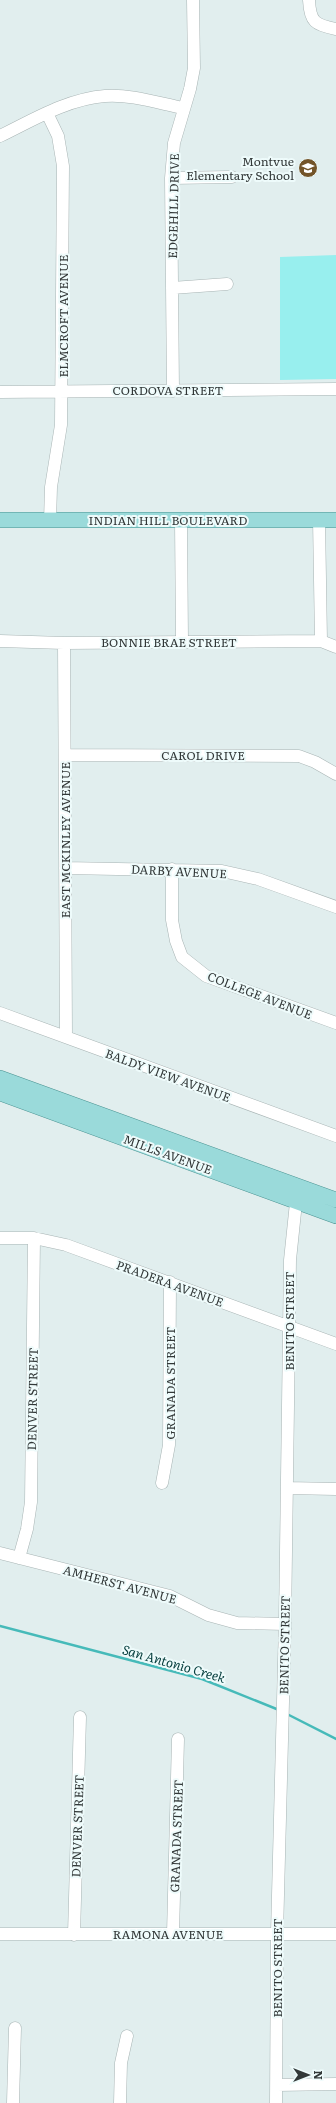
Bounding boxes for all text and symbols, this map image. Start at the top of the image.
place label: Montvue Elementary School [186,152,294,184]
street label: EDGEHILL DRIVE [163,153,183,259]
school or university icon: Montvue Elementary School [297,157,319,179]
street label: ELMCROFT AVENUE [54,254,72,377]
street label: CORDOVA STREET [113,381,224,399]
street label: INDIAN HILL BOULEVARD [89,511,247,529]
street label: BONNIE BRAE STREET [101,633,237,651]
street label: CAROL DRIVE [161,746,245,764]
street label: EAST MCKINLEY AVENUE [56,761,74,918]
street label: DARBY AVENUE [131,860,228,883]
street label: COLLEGE AVENUE [205,967,315,1023]
street label: BALDY VIEW AVENUE [103,1044,233,1106]
street label: MILLS AVENUE [121,1130,215,1178]
street label: PRADERA AVENUE [114,1255,226,1311]
street label: BENITO STREET [280,1271,298,1371]
street label: GRANADA STREET [161,1326,179,1439]
street label: DENVER STREET [22,1347,42,1451]
street label: AMHERST AVENUE [61,1560,179,1608]
street label: BENITO STREET [274,1595,294,1695]
water label: San Antonio Creek [120,1639,229,1687]
street label: DENVER STREET [66,1774,88,1878]
street label: GRANADA STREET [165,1779,187,1893]
street label: BENITO STREET [268,1918,286,2018]
street label: RAMONA AVENUE [113,1925,224,1943]
north arrow [288,2055,328,2095]
text: N [311,2070,327,2080]

